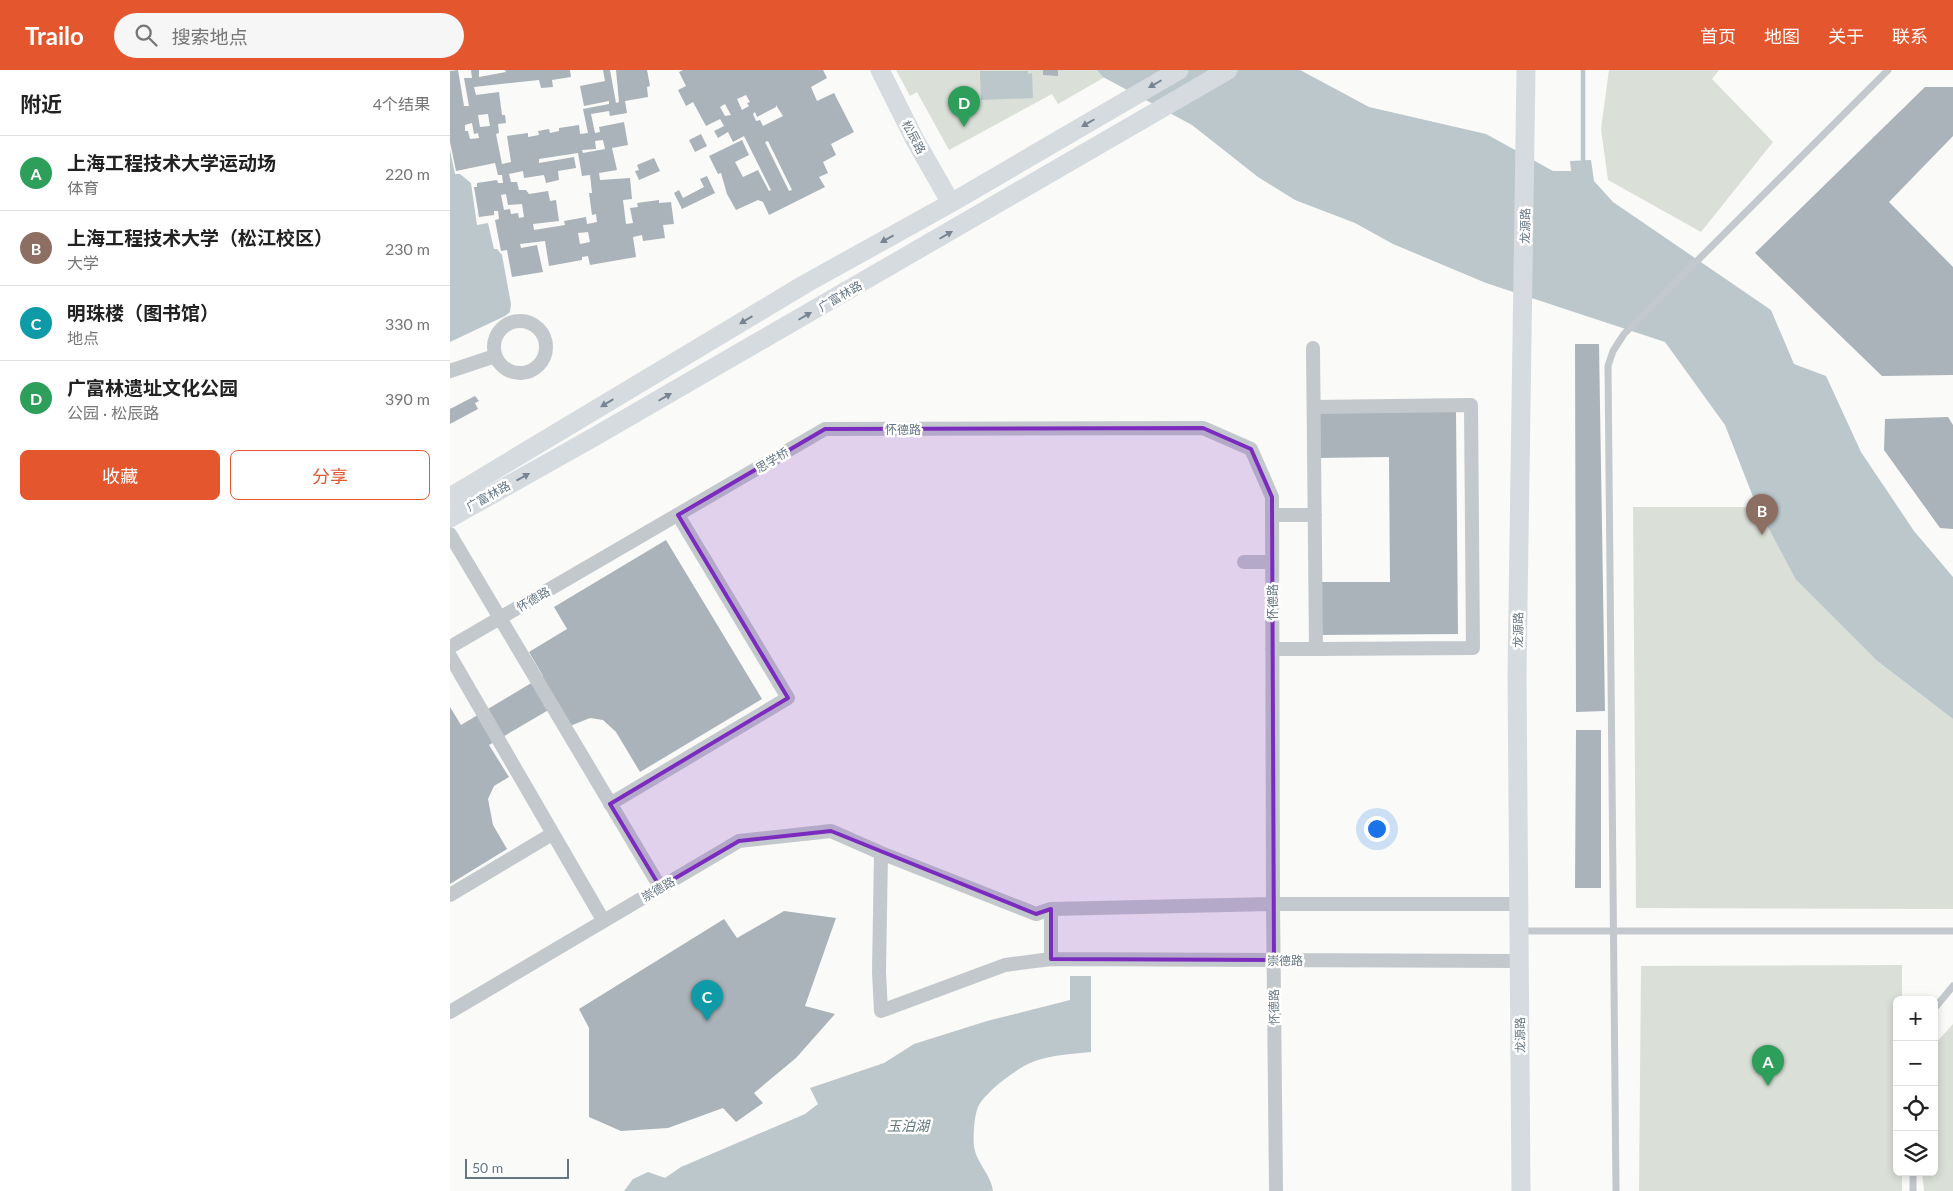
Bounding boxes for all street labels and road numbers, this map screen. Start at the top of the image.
street label: 松辰路 [899,118,929,156]
street label: 龙源路 [1517,208,1533,244]
street label: 广富林路 [815,278,865,314]
street label: 怀德路 [885,422,921,437]
street label: 思学桥 [753,444,791,476]
street label: 广富林路 [463,478,513,514]
street label: 怀德路 [514,584,552,614]
street label: 怀德路 [1265,584,1280,620]
street label: 龙源路 [1510,612,1526,648]
street label: 崇德路 [639,874,677,904]
street label: 崇德路 [1267,953,1303,968]
street label: 怀德路 [1266,989,1282,1025]
street label: 龙源路 [1512,1017,1528,1053]

